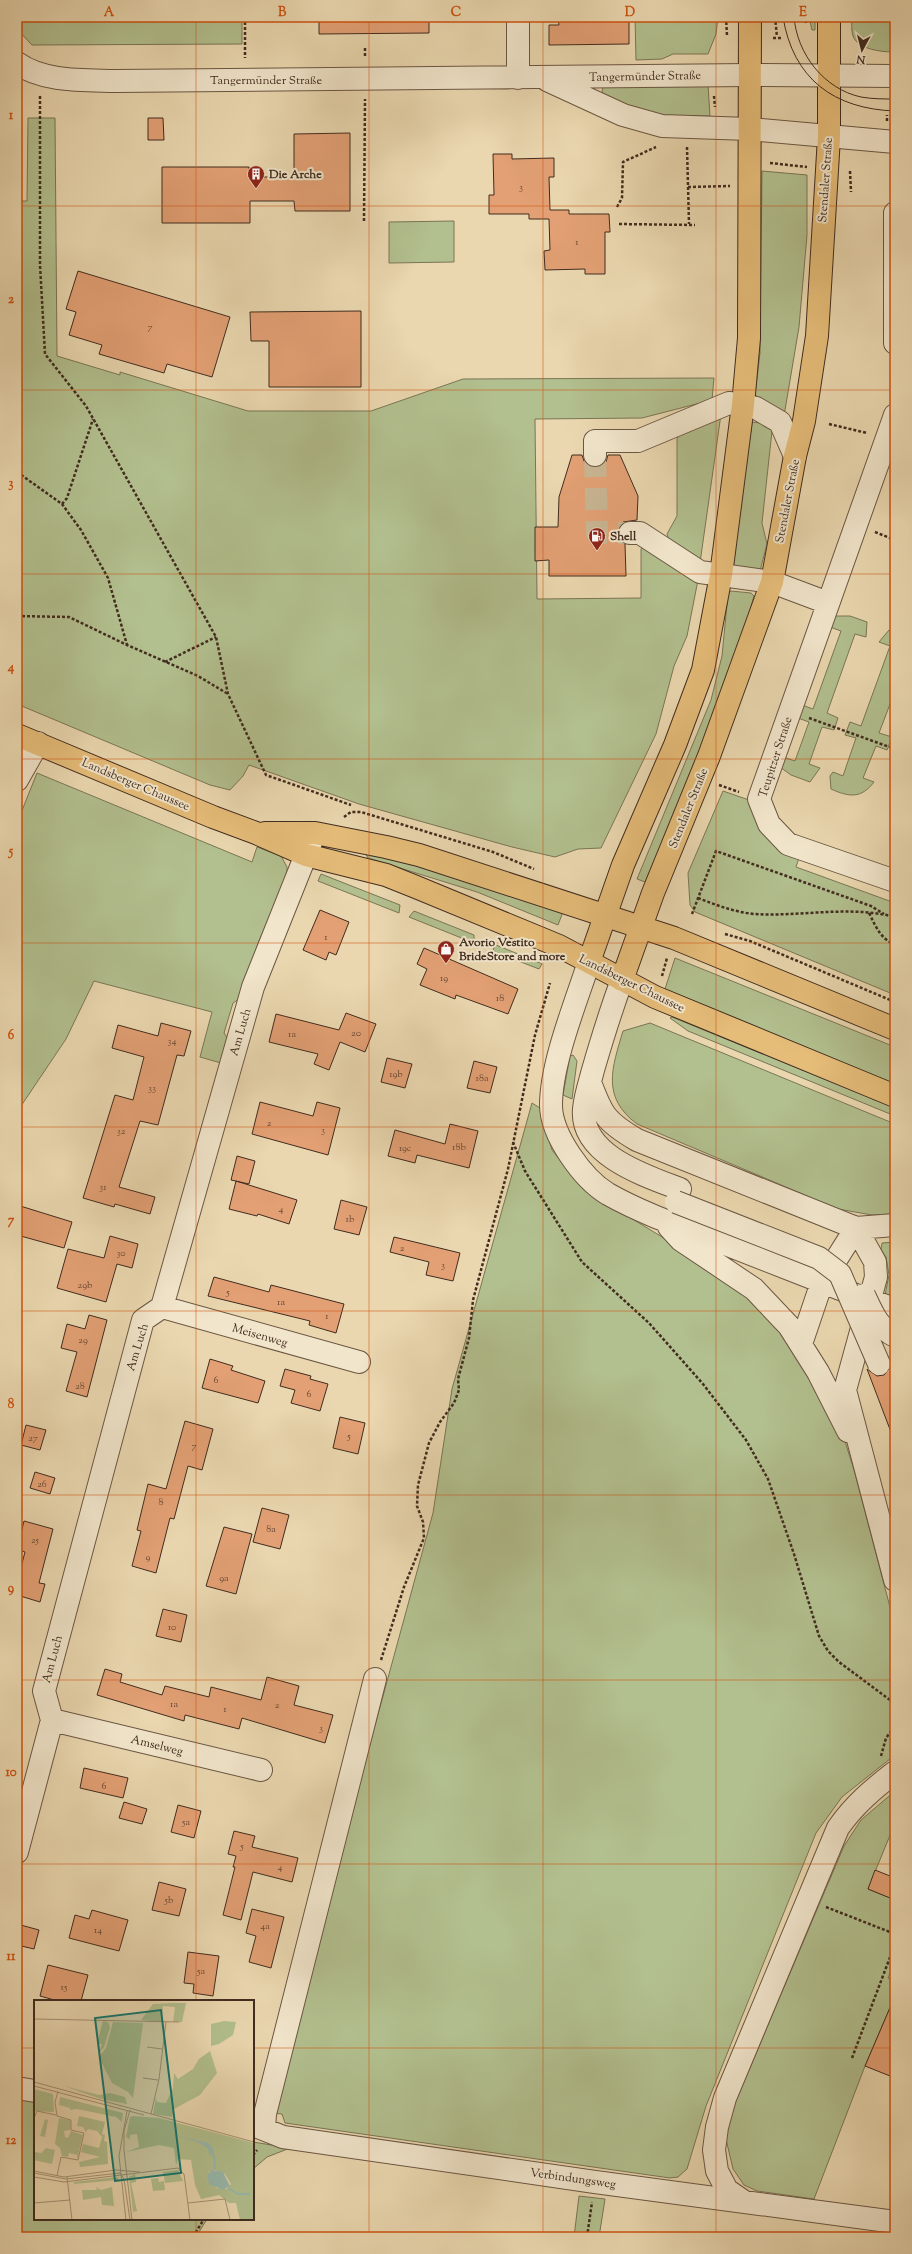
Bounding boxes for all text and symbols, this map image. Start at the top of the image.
text: A [104,4,115,22]
text: B [278,4,287,22]
text: C [451,4,461,22]
text: D [625,4,635,22]
text: E [799,4,807,22]
north arrow [842,30,882,70]
text: N [855,50,867,68]
street label: Tangermünder Straße [589,67,702,87]
street label: Tangermünder Straße [210,72,322,90]
text: 1 [9,107,14,125]
street label: Stendaler Straße [814,137,838,223]
building icon: Die Arche [246,164,266,189]
place label: Die Arche [268,166,322,184]
house number: 3 [519,180,523,195]
house number: 1 [575,235,579,250]
text: 2 [8,291,15,309]
house number: 7 [147,320,153,335]
street label: Stendaler Straße [771,457,805,545]
text: 3 [8,475,14,493]
fuel station icon: Shell [587,526,607,551]
place label: Shell [610,528,637,546]
text: 4 [7,659,15,677]
street label: Teupitzer Straße [754,714,798,800]
street label: Landsberger Chaussee [79,754,193,816]
street label: Stendaler Straße [665,765,713,851]
text: 5 [8,843,14,861]
house number: 1 [324,930,328,945]
place label: Avorio Vestito BrideStore and more [458,934,566,966]
shop icon: Avorio Vestito BrideStore and more [436,939,456,964]
street label: Landsberger Chaussee [576,950,688,1018]
house number: 19 [440,971,448,986]
house number: 18 [496,991,504,1006]
street label: Am Luch [226,1006,256,1058]
house number: 20 [351,1026,361,1041]
text: 6 [8,1027,15,1045]
house number: 1a [288,1027,296,1042]
house number: 34 [167,1034,177,1049]
house number: 19b [389,1067,403,1082]
house number: 18a [475,1071,489,1086]
house number: 33 [148,1081,156,1096]
house number: 2 [267,1116,272,1131]
house number: 3 [321,1123,325,1138]
house number: 32 [117,1124,126,1139]
house number: 18b [452,1140,466,1155]
house number: 19c [399,1141,412,1156]
house number: 31 [99,1180,107,1195]
house number: 4 [278,1202,284,1217]
text: 7 [8,1212,15,1230]
house number: 1b [346,1212,355,1227]
house number: 2 [400,1241,405,1256]
house number: 30 [116,1246,126,1261]
house number: 3 [441,1258,445,1273]
house number: 29b [78,1278,93,1293]
house number: 5 [225,1285,230,1300]
house number: 1a [277,1295,285,1310]
house number: 1 [325,1309,329,1324]
street label: Meisenweg [230,1319,290,1353]
street label: Am Luch [122,1321,154,1373]
house number: 29 [78,1333,88,1348]
house number: 6 [214,1373,219,1388]
house number: 28 [75,1379,85,1394]
house number: 6 [307,1387,312,1402]
text: 8 [8,1396,15,1414]
house number: 5 [346,1429,351,1444]
house number: 27 [28,1431,38,1446]
house number: 7 [191,1439,197,1454]
house number: 26 [37,1477,47,1492]
house number: 8 [159,1495,164,1510]
house number: 8a [266,1522,276,1537]
house number: 25 [31,1533,40,1548]
house number: 9 [146,1550,151,1565]
house number: 9a [219,1571,229,1586]
text: 9 [8,1580,15,1598]
house number: 10 [168,1620,176,1635]
street label: Am Luch [38,1633,68,1685]
house number: 1a [170,1697,178,1712]
house number: 2 [275,1698,280,1713]
house number: 1 [223,1702,227,1717]
house number: 3 [319,1721,323,1736]
street label: Amselweg [129,1731,185,1761]
text: 10 [5,1764,17,1782]
house number: 6 [102,1779,107,1794]
house number: 5a [181,1815,190,1830]
house number: 5 [239,1839,244,1854]
house number: 4 [277,1860,283,1875]
house number: 5b [164,1893,174,1908]
house number: 4a [260,1919,270,1934]
house number: 14 [94,1923,102,1938]
text: 11 [7,1948,16,1966]
house number: 5a [196,1964,205,1979]
house number: 15 [61,1980,68,1995]
inset map [34,2000,254,2220]
text: 12 [6,2132,17,2150]
street label: Verbindungsweg [529,2164,617,2194]

